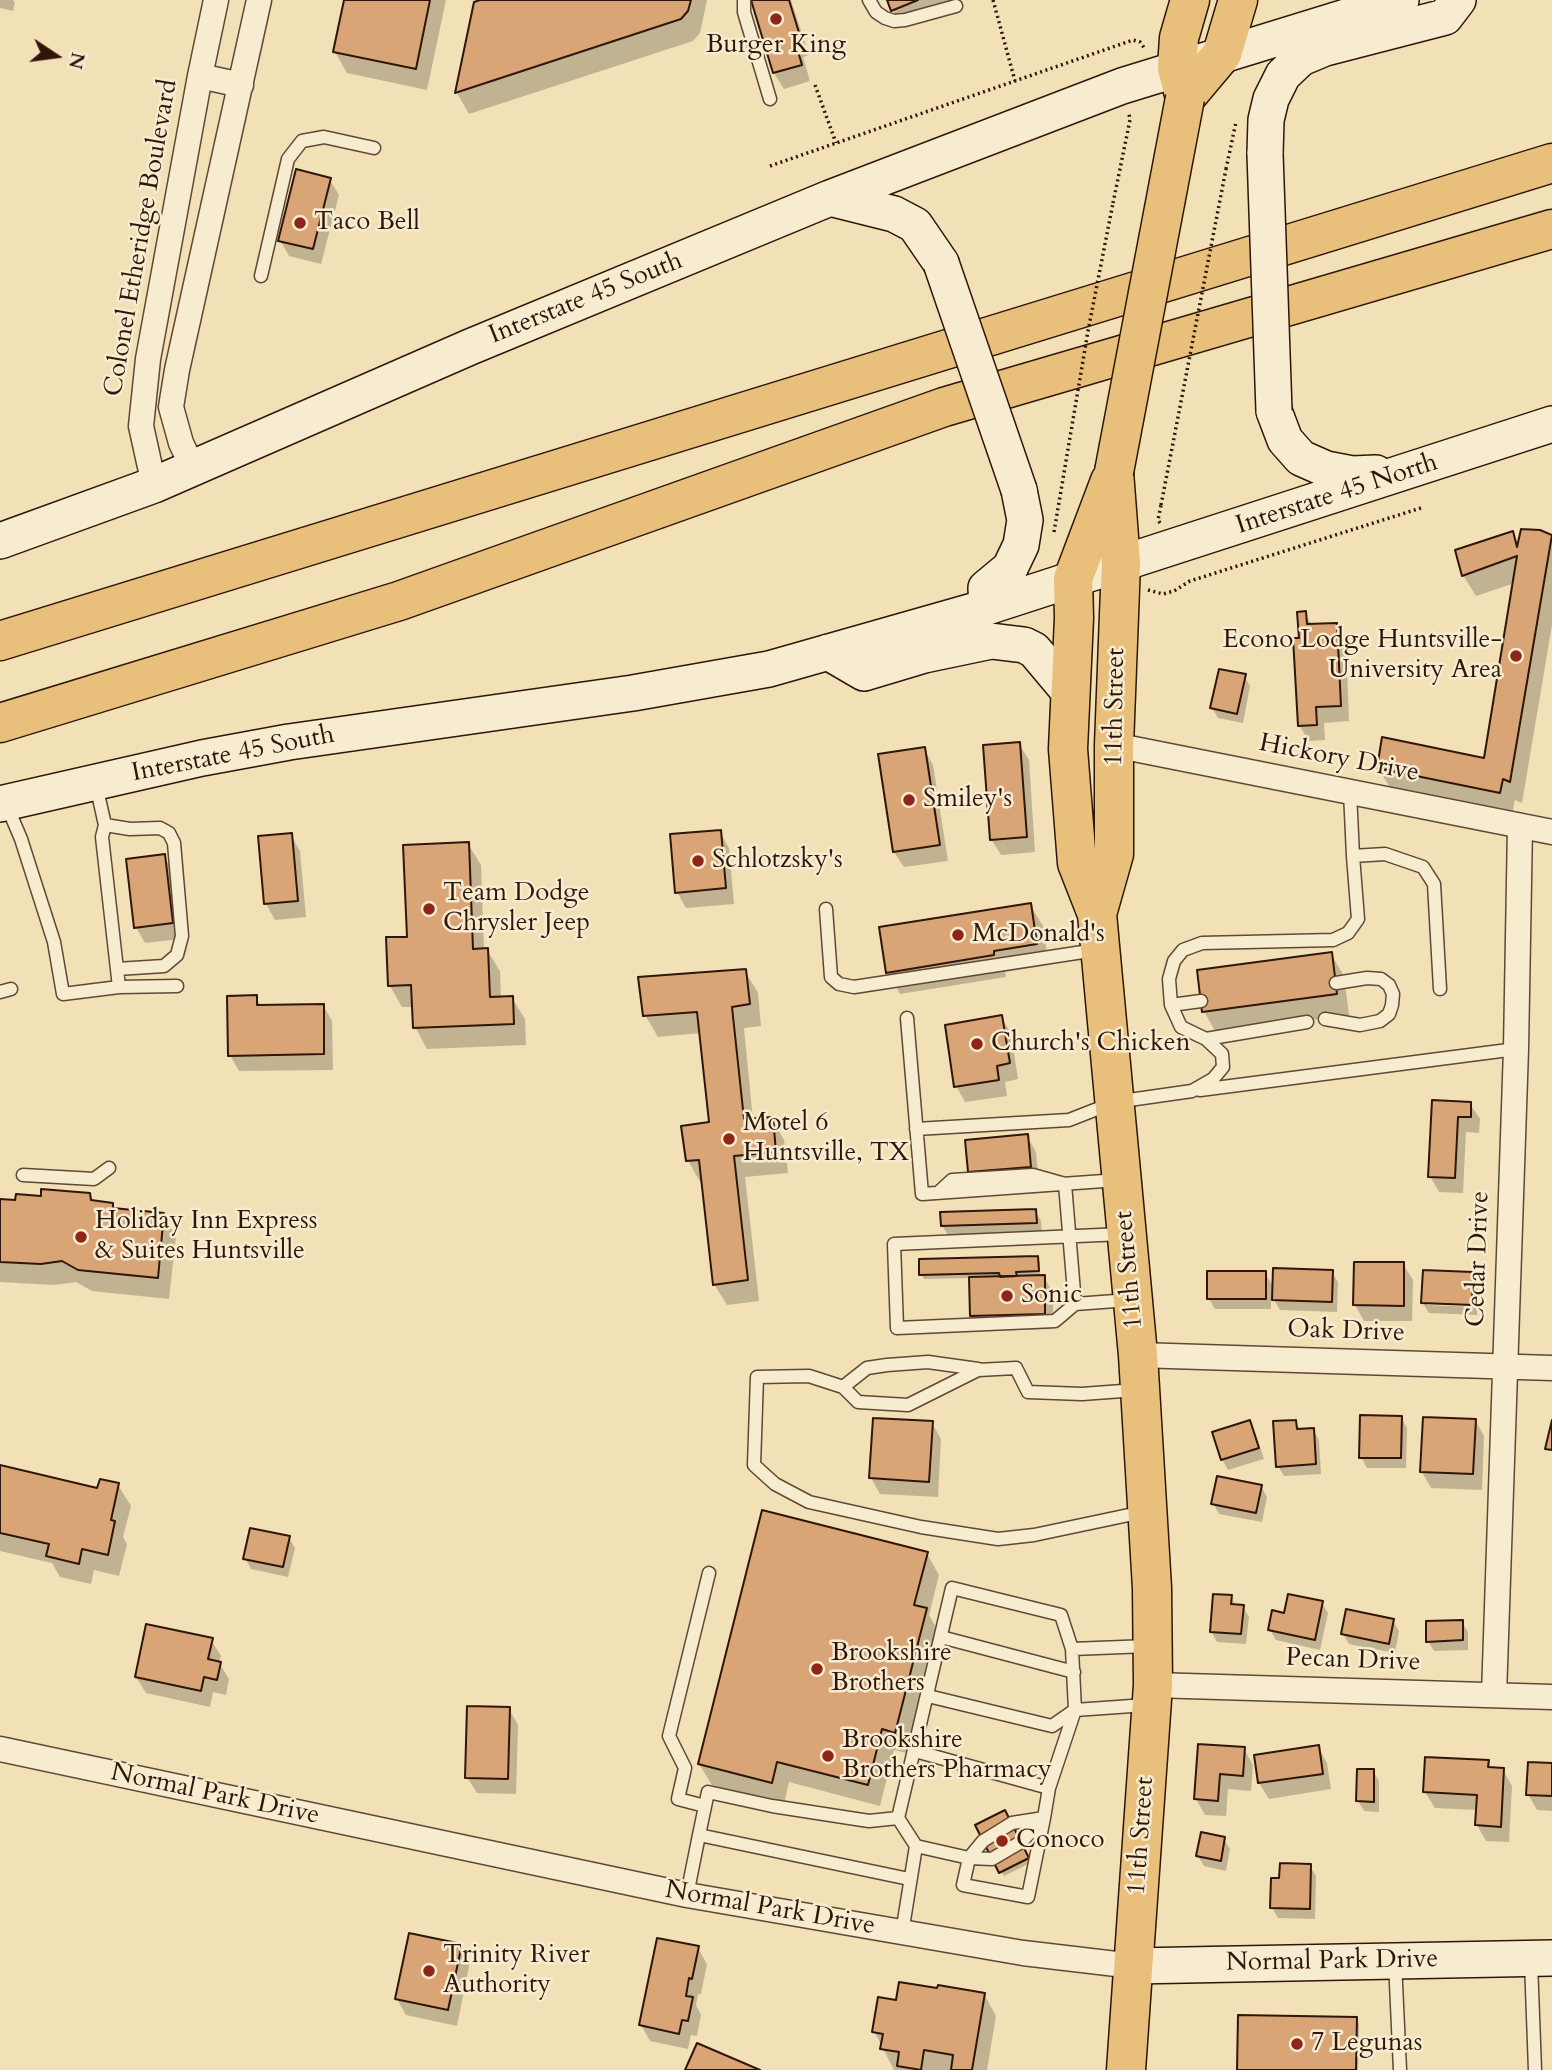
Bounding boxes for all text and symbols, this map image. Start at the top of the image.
marker: Burger King [768,11,784,27]
north arrow [21,21,91,91]
place label: Burger King [706,30,846,62]
text: N [62,50,91,72]
street label: Colonel Etheridge Boulevard [99,77,185,399]
place label: Taco Bell [314,207,420,239]
marker: Taco Bell [292,215,308,231]
street label: Interstate 45 South [485,246,687,352]
street label: Interstate 45 North [1232,448,1442,542]
place label: Econo Lodge Huntsville- University Area [1222,625,1502,686]
street label: 11th Street [1099,647,1133,767]
marker: Econo Lodge Huntsville- University Area [1508,648,1524,664]
street label: Interstate 45 South [129,720,337,790]
street label: Hickory Drive [1257,728,1421,790]
place label: Smiley's [923,784,1012,816]
marker: Smiley's [901,792,917,808]
place label: Schlotzsky's [712,845,843,877]
marker: Schlotzsky's [690,853,706,869]
place label: Team Dodge Chrysler Jeep [443,878,590,940]
marker: Team Dodge Chrysler Jeep [421,901,437,917]
place label: McDonald's [972,919,1105,951]
marker: McDonald's [950,927,966,943]
place label: Church's Chicken [991,1028,1190,1060]
marker: Church's Chicken [969,1036,985,1052]
place label: Motel 6 Huntsville, TX [743,1108,909,1170]
marker: Motel 6 Huntsville, TX [721,1131,737,1147]
street label: Cedar Drive [1461,1190,1497,1328]
place label: Holiday Inn Express & Suites Huntsville [95,1206,317,1268]
street label: 11th Street [1109,1210,1151,1330]
marker: Holiday Inn Express & Suites Huntsville [73,1229,89,1245]
place label: Sonic [1021,1280,1082,1312]
marker: Sonic [999,1288,1015,1304]
street label: Oak Drive [1287,1314,1405,1350]
place label: Brookshire Brothers [831,1638,952,1700]
street label: Pecan Drive [1285,1643,1421,1679]
marker: Brookshire Brothers [809,1661,825,1677]
place label: Brookshire Brothers Pharmacy [842,1725,1052,1786]
marker: Brookshire Brothers Pharmacy [820,1748,836,1764]
street label: Normal Park Drive [108,1758,322,1832]
street label: 11th Street [1122,1776,1162,1896]
place label: Conoco [1016,1825,1105,1857]
marker: Conoco [994,1833,1010,1849]
street label: Normal Park Drive [663,1875,877,1943]
place label: Trinity River Authority [443,1940,590,2002]
street label: Normal Park Drive [1226,1945,1438,1979]
marker: Trinity River Authority [421,1963,437,1979]
place label: 7 Legunas [1311,2028,1422,2060]
marker: 7 Legunas [1289,2036,1305,2052]

